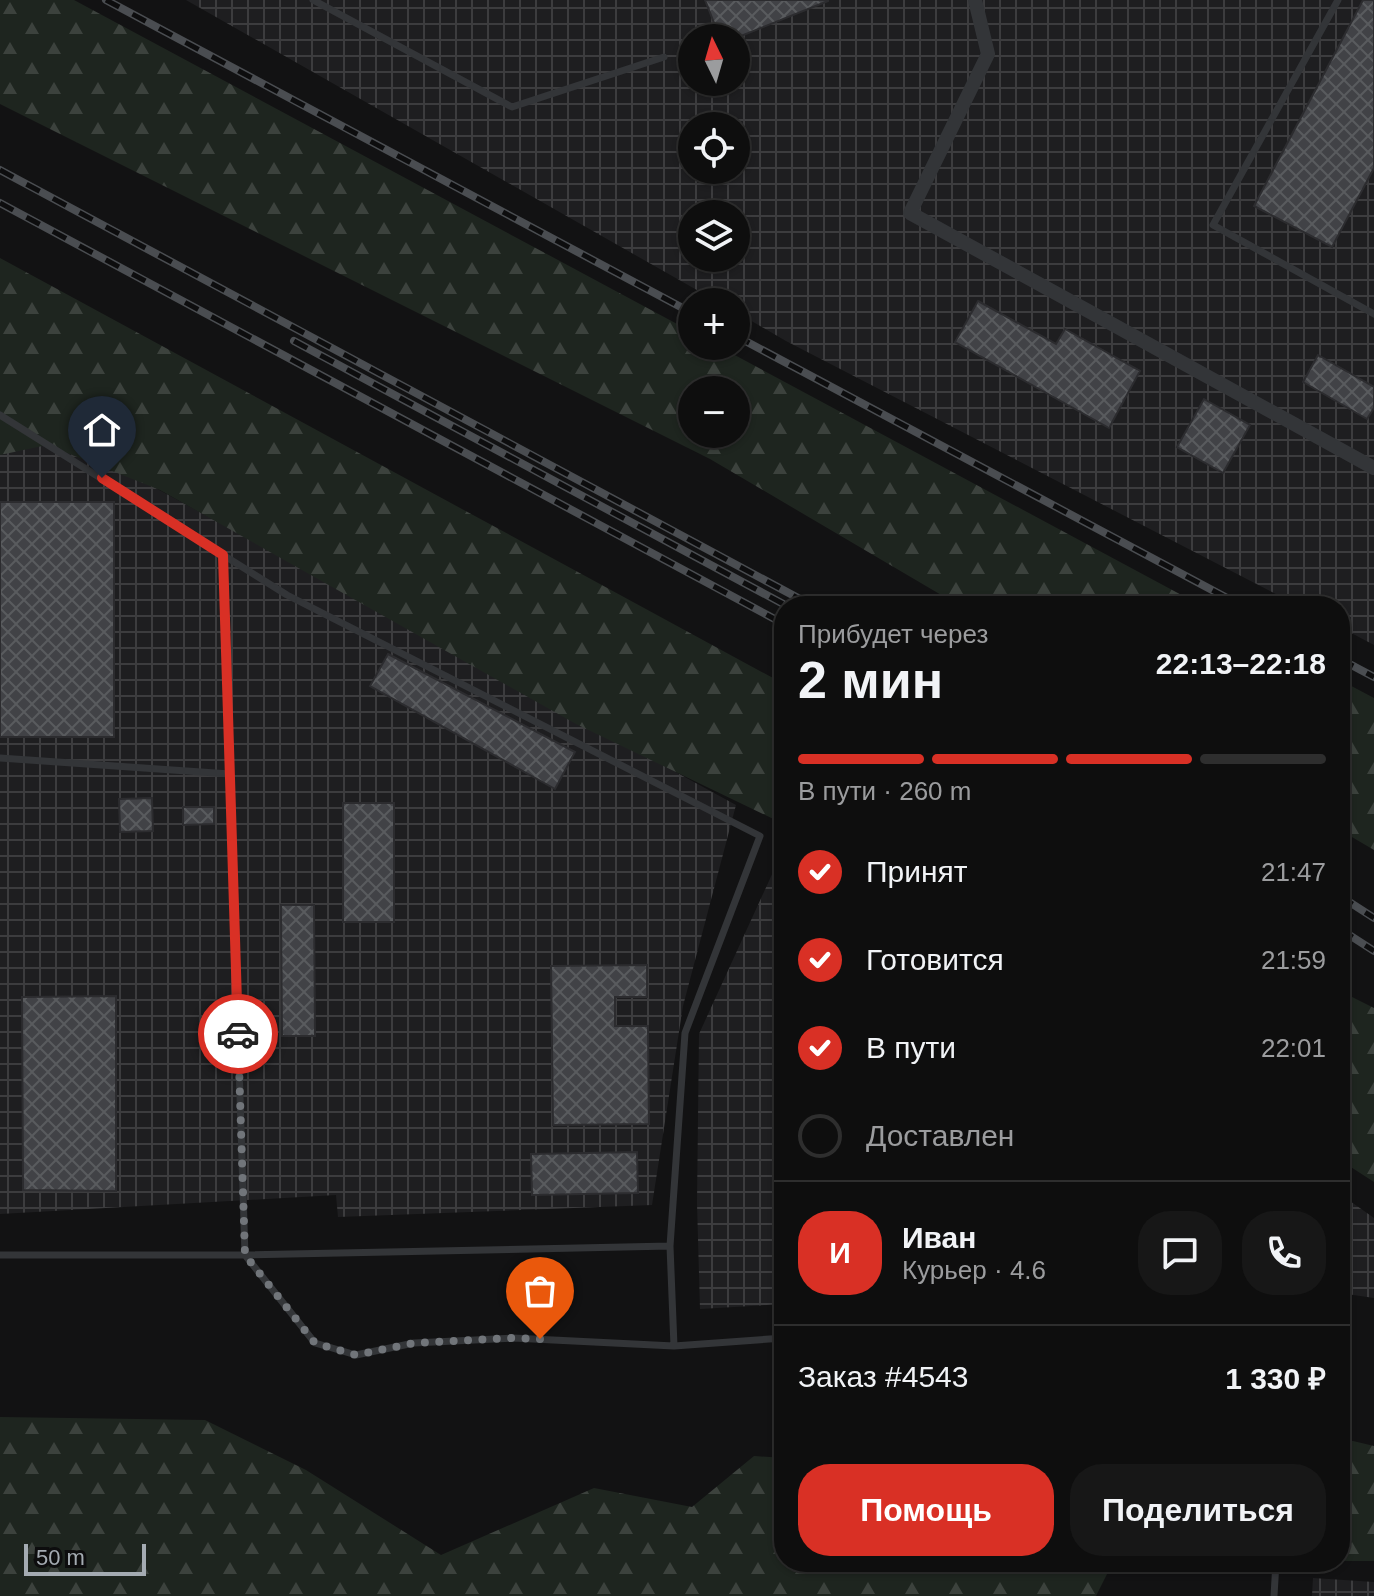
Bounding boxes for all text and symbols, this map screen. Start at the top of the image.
north arrow [678,24,750,96]
map controls [678,24,750,448]
button: locate [678,112,750,184]
button: layers [678,200,750,272]
button: + [678,288,750,360]
button: − [678,376,750,448]
pin [68,396,136,478]
icon: home [80,408,124,452]
text: Прибудет через [798,619,988,649]
text: 22:13–22:18 [1156,647,1326,680]
text: 2 мин [798,651,943,709]
text: В пути · 260 m [798,776,971,806]
icon: check [798,850,842,894]
text: Принят [866,855,968,888]
text: 21:47 [1261,857,1326,887]
icon: check [798,938,842,982]
text: Готовится [866,943,1004,976]
text: 21:59 [1261,945,1326,975]
courier [198,994,278,1074]
icon: car [216,1012,260,1056]
icon: check [798,1026,842,1070]
text: В пути [866,1031,956,1064]
text: 22:01 [1261,1033,1326,1063]
text: Доставлен [866,1119,1014,1152]
button: chat [1138,1211,1222,1295]
button: phone [1242,1211,1326,1295]
text: Иван [902,1221,976,1254]
text: И [829,1236,851,1269]
text: Курьер · 4.6 [902,1255,1046,1285]
pin [506,1257,574,1339]
icon: bag [518,1269,562,1313]
text: Заказ #4543 [798,1360,968,1393]
text: 1 330 ₽ [1225,1362,1326,1395]
button: Помощь [798,1464,1054,1556]
button: Поделиться [1070,1464,1326,1556]
scale bar [24,1540,146,1576]
text: 50 m [36,1545,85,1570]

